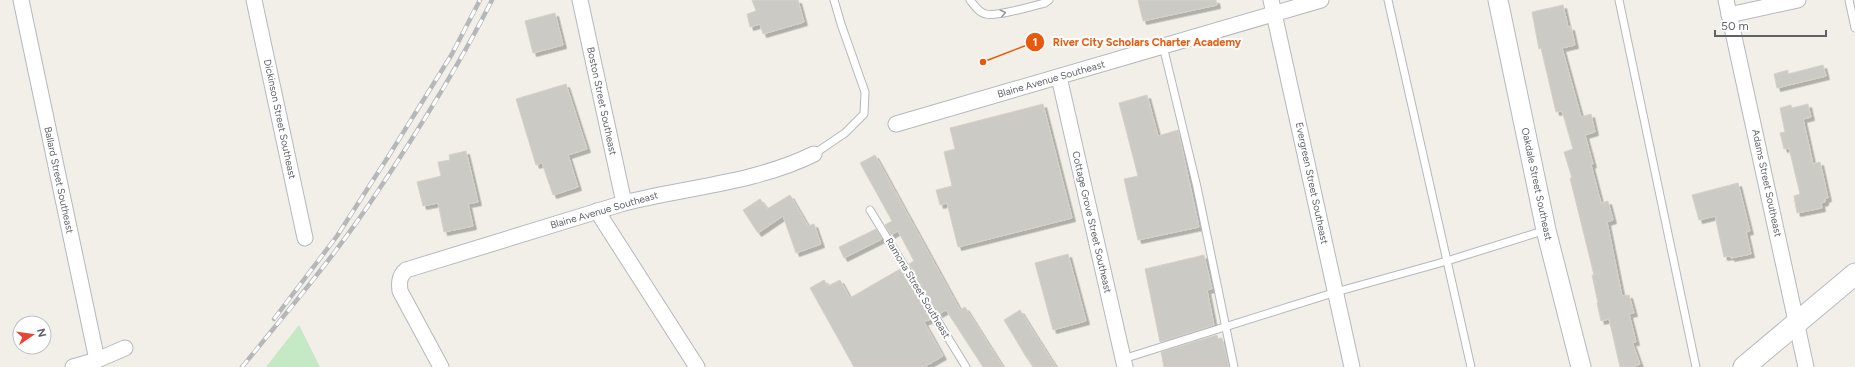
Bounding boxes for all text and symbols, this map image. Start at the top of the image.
one-way arrow [1000,9,1006,17]
scale bar [1715,12,1826,38]
text: 50 m [1721,19,1749,33]
callout: River City Scholars Charter Academy [1025,30,1249,53]
text: 1 [1032,35,1038,49]
text: River City Scholars Charter Academy [1053,36,1242,49]
street label: Boston Street Southeast [584,46,620,157]
street label: Blaine Avenue Southeast [996,57,1107,101]
street label: Dickinson Street Southeast [261,58,299,180]
street label: Evergreen Street Southeast [1293,121,1331,245]
street label: Ballard Street Southeast [41,125,77,235]
street label: Oakdale Street Southeast [1519,126,1555,242]
street label: Adams Street Southeast [1749,128,1785,238]
street label: Cottage Grove Street Southeast [1069,150,1115,295]
street label: Blaine Avenue Southeast [549,188,660,232]
street label: Ramona Street Southeast [883,235,953,341]
north arrow [12,315,52,355]
text: N [34,327,49,338]

